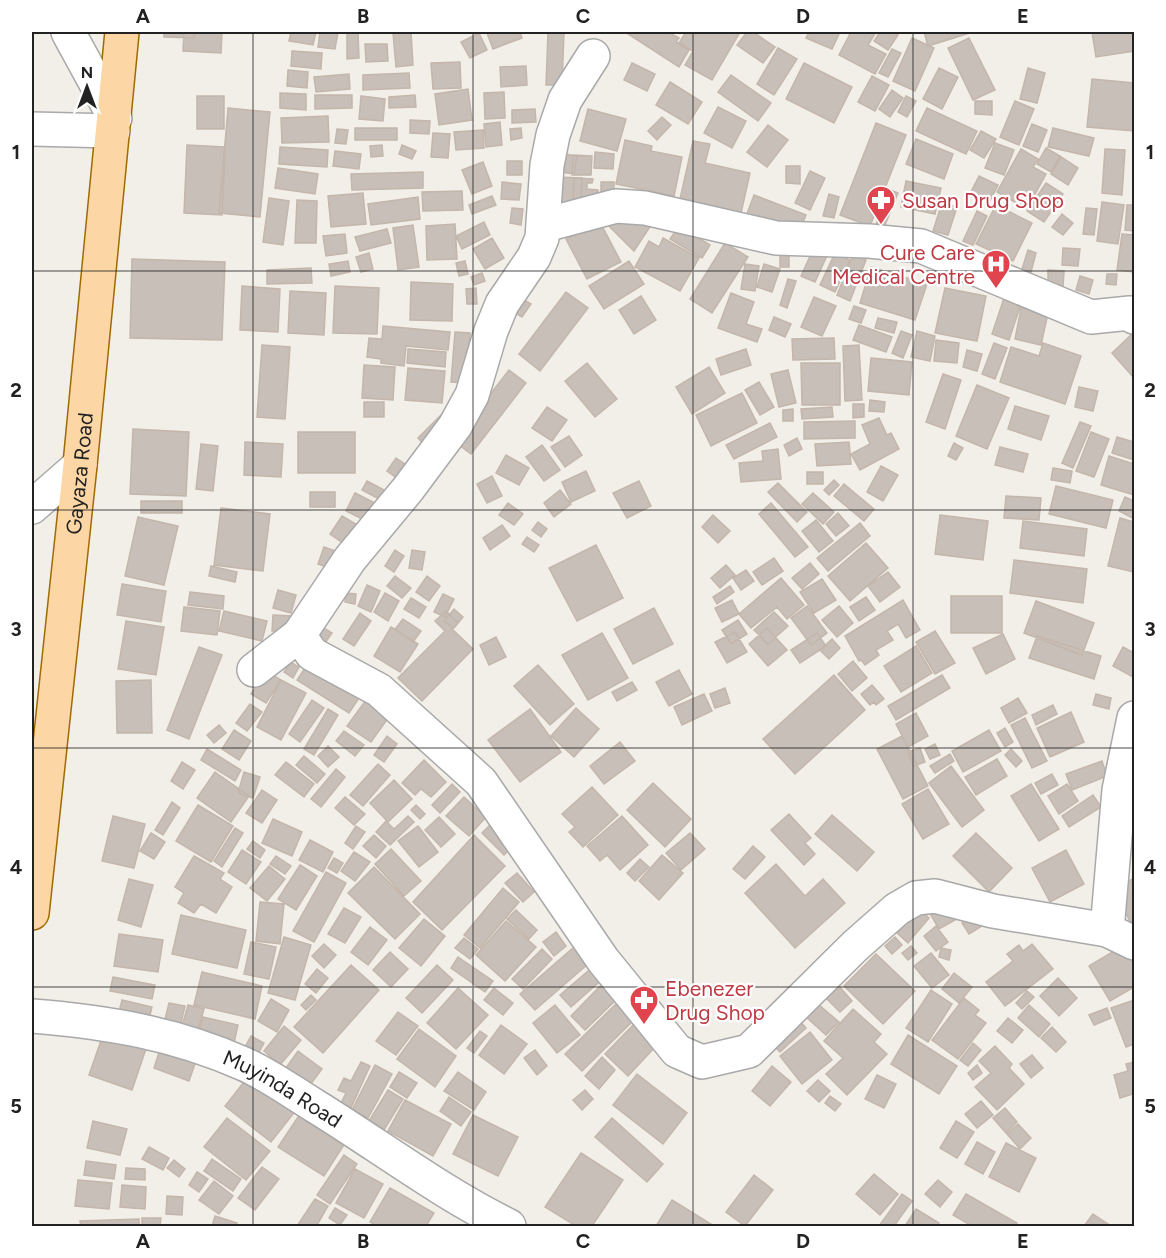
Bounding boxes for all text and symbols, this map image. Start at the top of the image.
text: A [136,4,151,28]
text: B [357,4,369,28]
text: C [576,4,590,28]
text: D [796,4,810,28]
text: E [1017,4,1029,28]
north arrow [57,57,117,117]
text: N [81,63,93,82]
text: 1 [12,140,20,164]
text: 1 [1146,140,1154,164]
pharmacy icon: Susan Drug Shop [865,184,897,226]
place label: Susan Drug Shop [902,188,1064,213]
place label: Cure Care Medical Centre [832,240,975,289]
hospital icon: Cure Care Medical Centre [980,248,1012,290]
text: 2 [10,378,22,402]
text: 2 [1144,378,1156,402]
street label: Gayaza Road [60,411,98,536]
text: 3 [10,617,22,641]
text: 3 [1144,617,1156,641]
text: 4 [10,855,23,879]
text: 4 [1144,855,1157,879]
place label: Ebenezer Drug Shop [665,976,765,1025]
pharmacy icon: Ebenezer Drug Shop [628,984,660,1026]
street label: Muyinda Road [219,1044,347,1132]
text: 5 [10,1094,22,1118]
text: 5 [1144,1094,1156,1118]
text: A [136,1229,151,1253]
text: B [357,1229,369,1253]
text: C [576,1229,590,1253]
text: D [796,1229,810,1253]
text: E [1017,1229,1029,1253]

